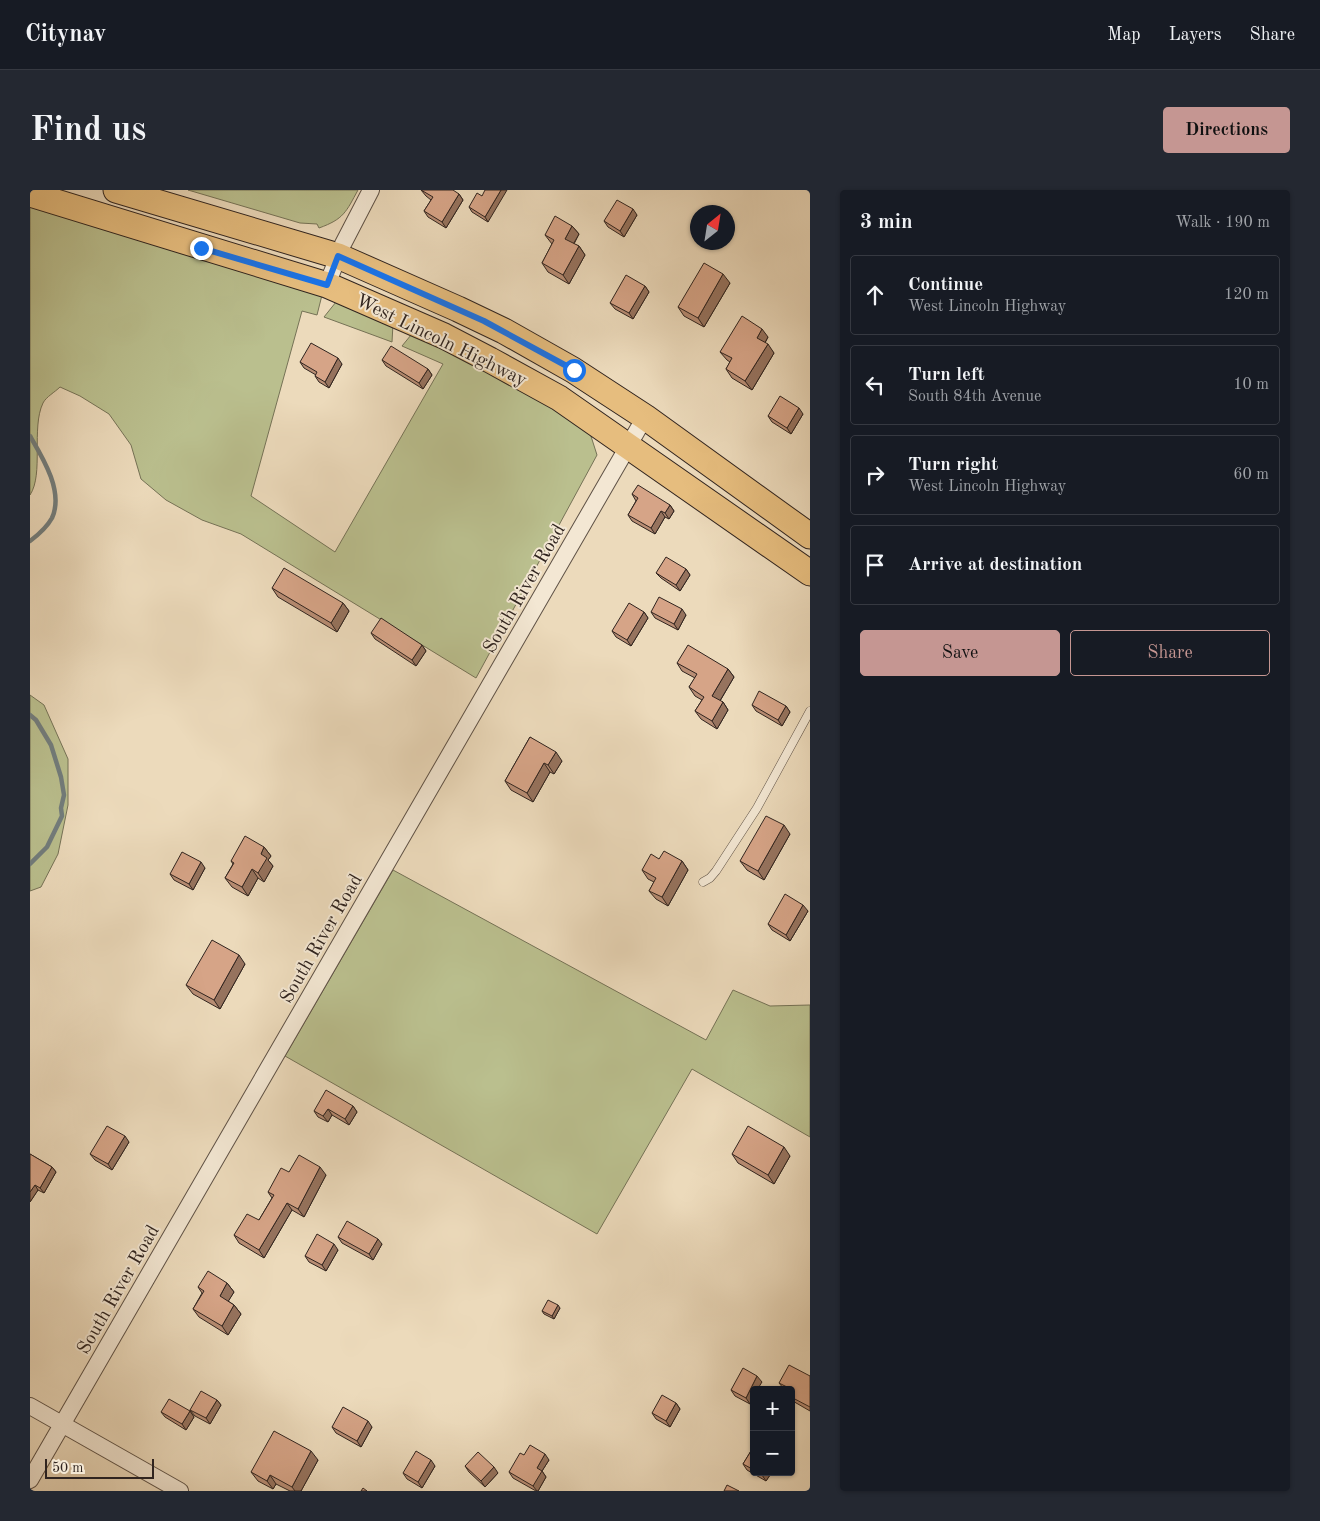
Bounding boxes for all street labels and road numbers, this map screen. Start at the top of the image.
street label: West Lincoln Highway [352,292,530,391]
street label: South River Road [481,521,570,657]
street label: South River Road [278,871,367,1007]
street label: South River Road [75,1222,164,1358]

